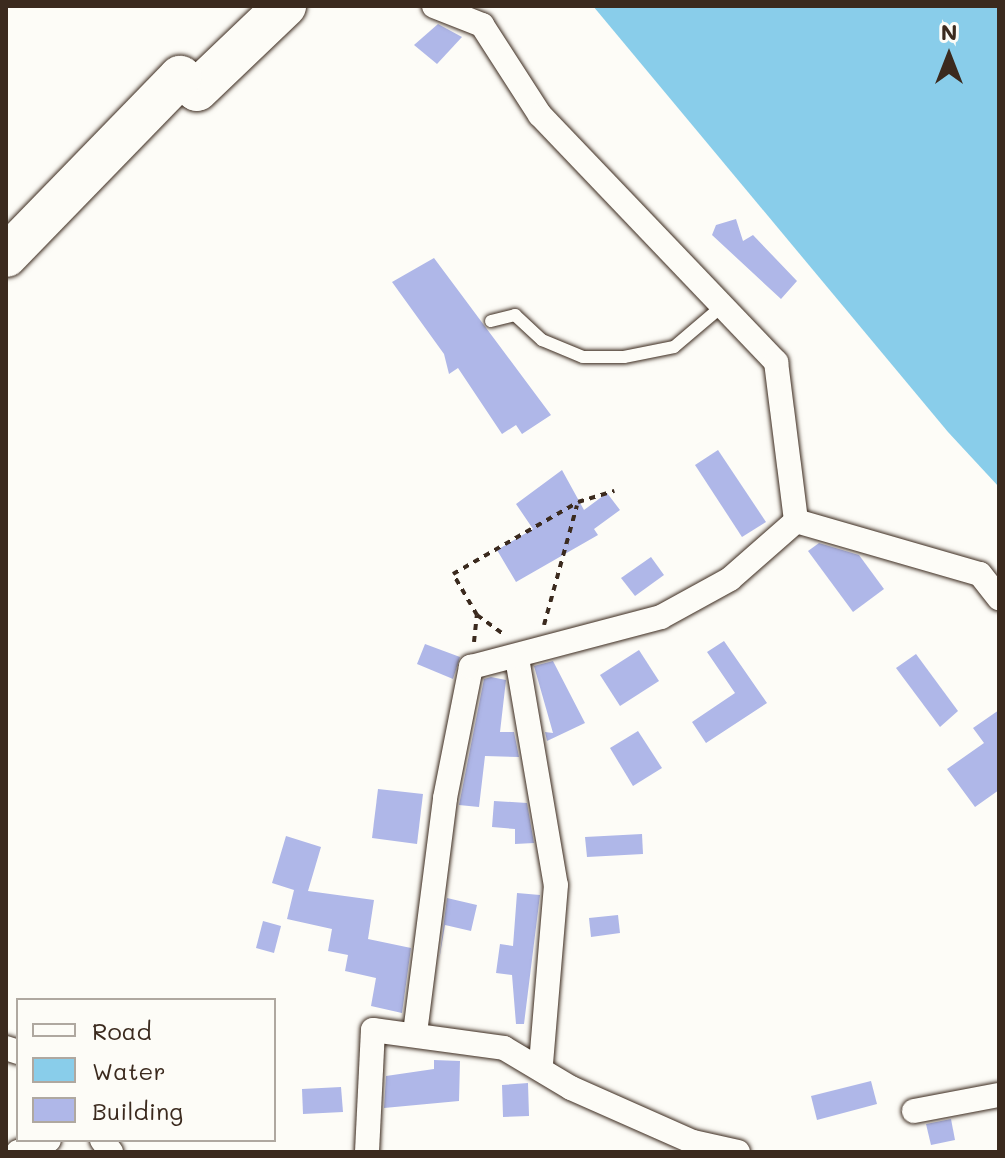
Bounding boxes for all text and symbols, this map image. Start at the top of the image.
north arrow [909,16,989,96]
text: N [941,17,957,46]
legend [16,998,276,1142]
text: Road [92,1015,152,1046]
text: Water [92,1055,166,1086]
text: Building [92,1095,183,1126]

